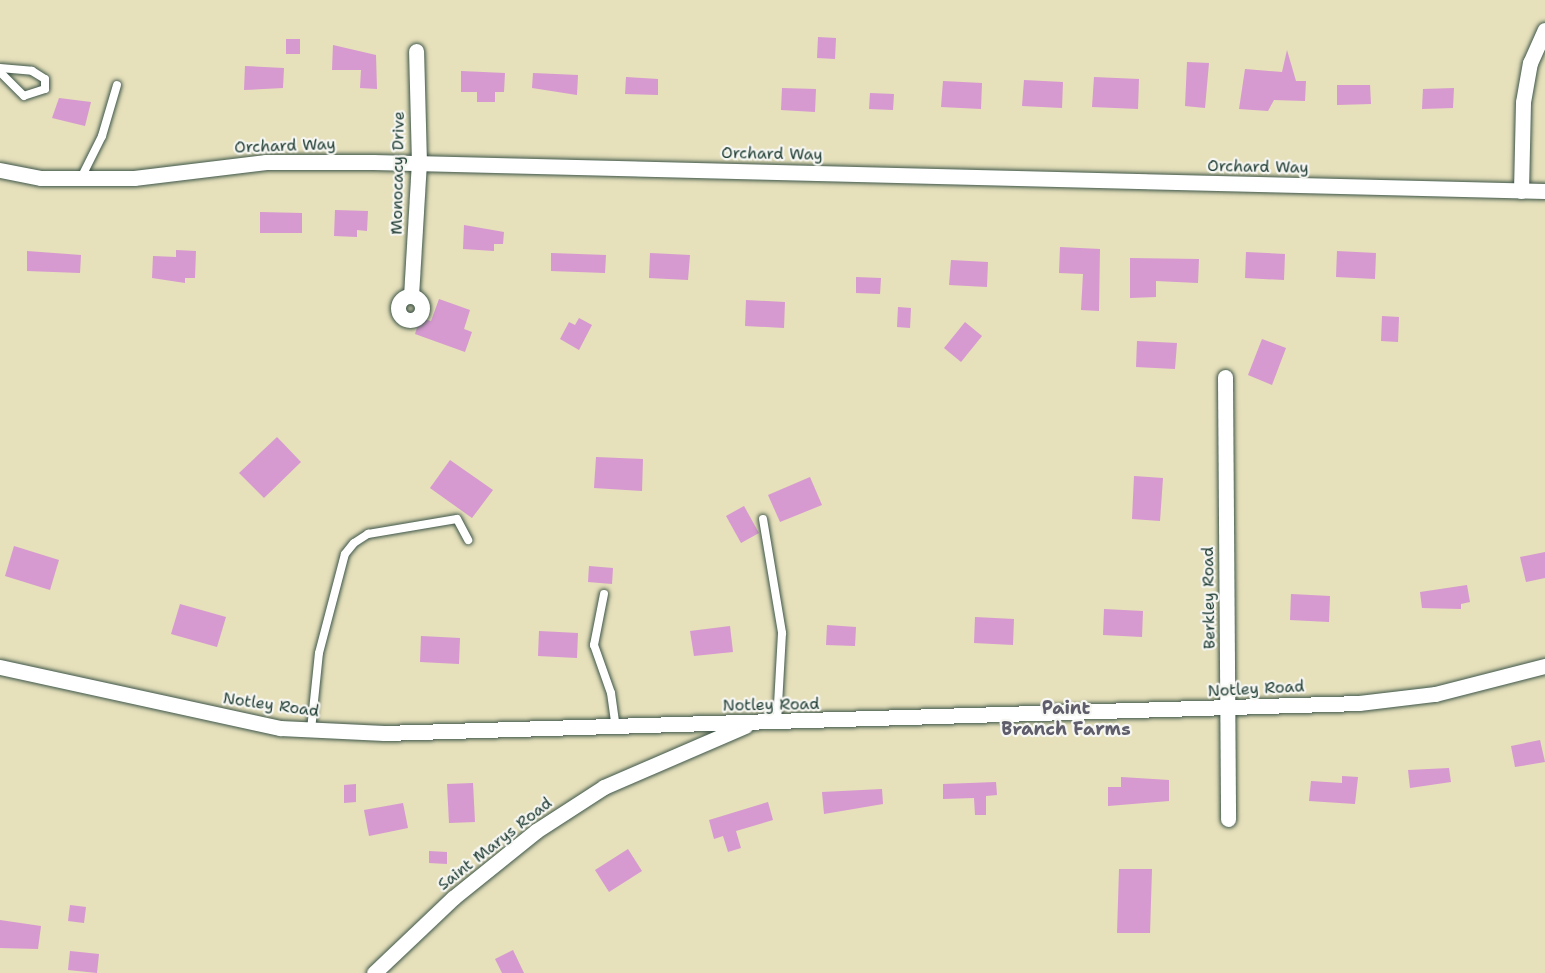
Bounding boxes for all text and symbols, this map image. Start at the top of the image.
street label: Monocacy Drive [387,111,409,235]
street label: Orchard Way [234,135,336,157]
street label: Orchard Way [721,144,823,164]
street label: Orchard Way [1207,157,1309,177]
street label: Berkley Road [1199,547,1219,649]
street label: Notley Road [1207,677,1305,701]
street label: Notley Road [222,689,320,721]
street label: Notley Road [722,695,820,715]
district label: Paint Branch Farms [1001,698,1131,740]
street label: Saint Marys Road [434,793,556,895]

